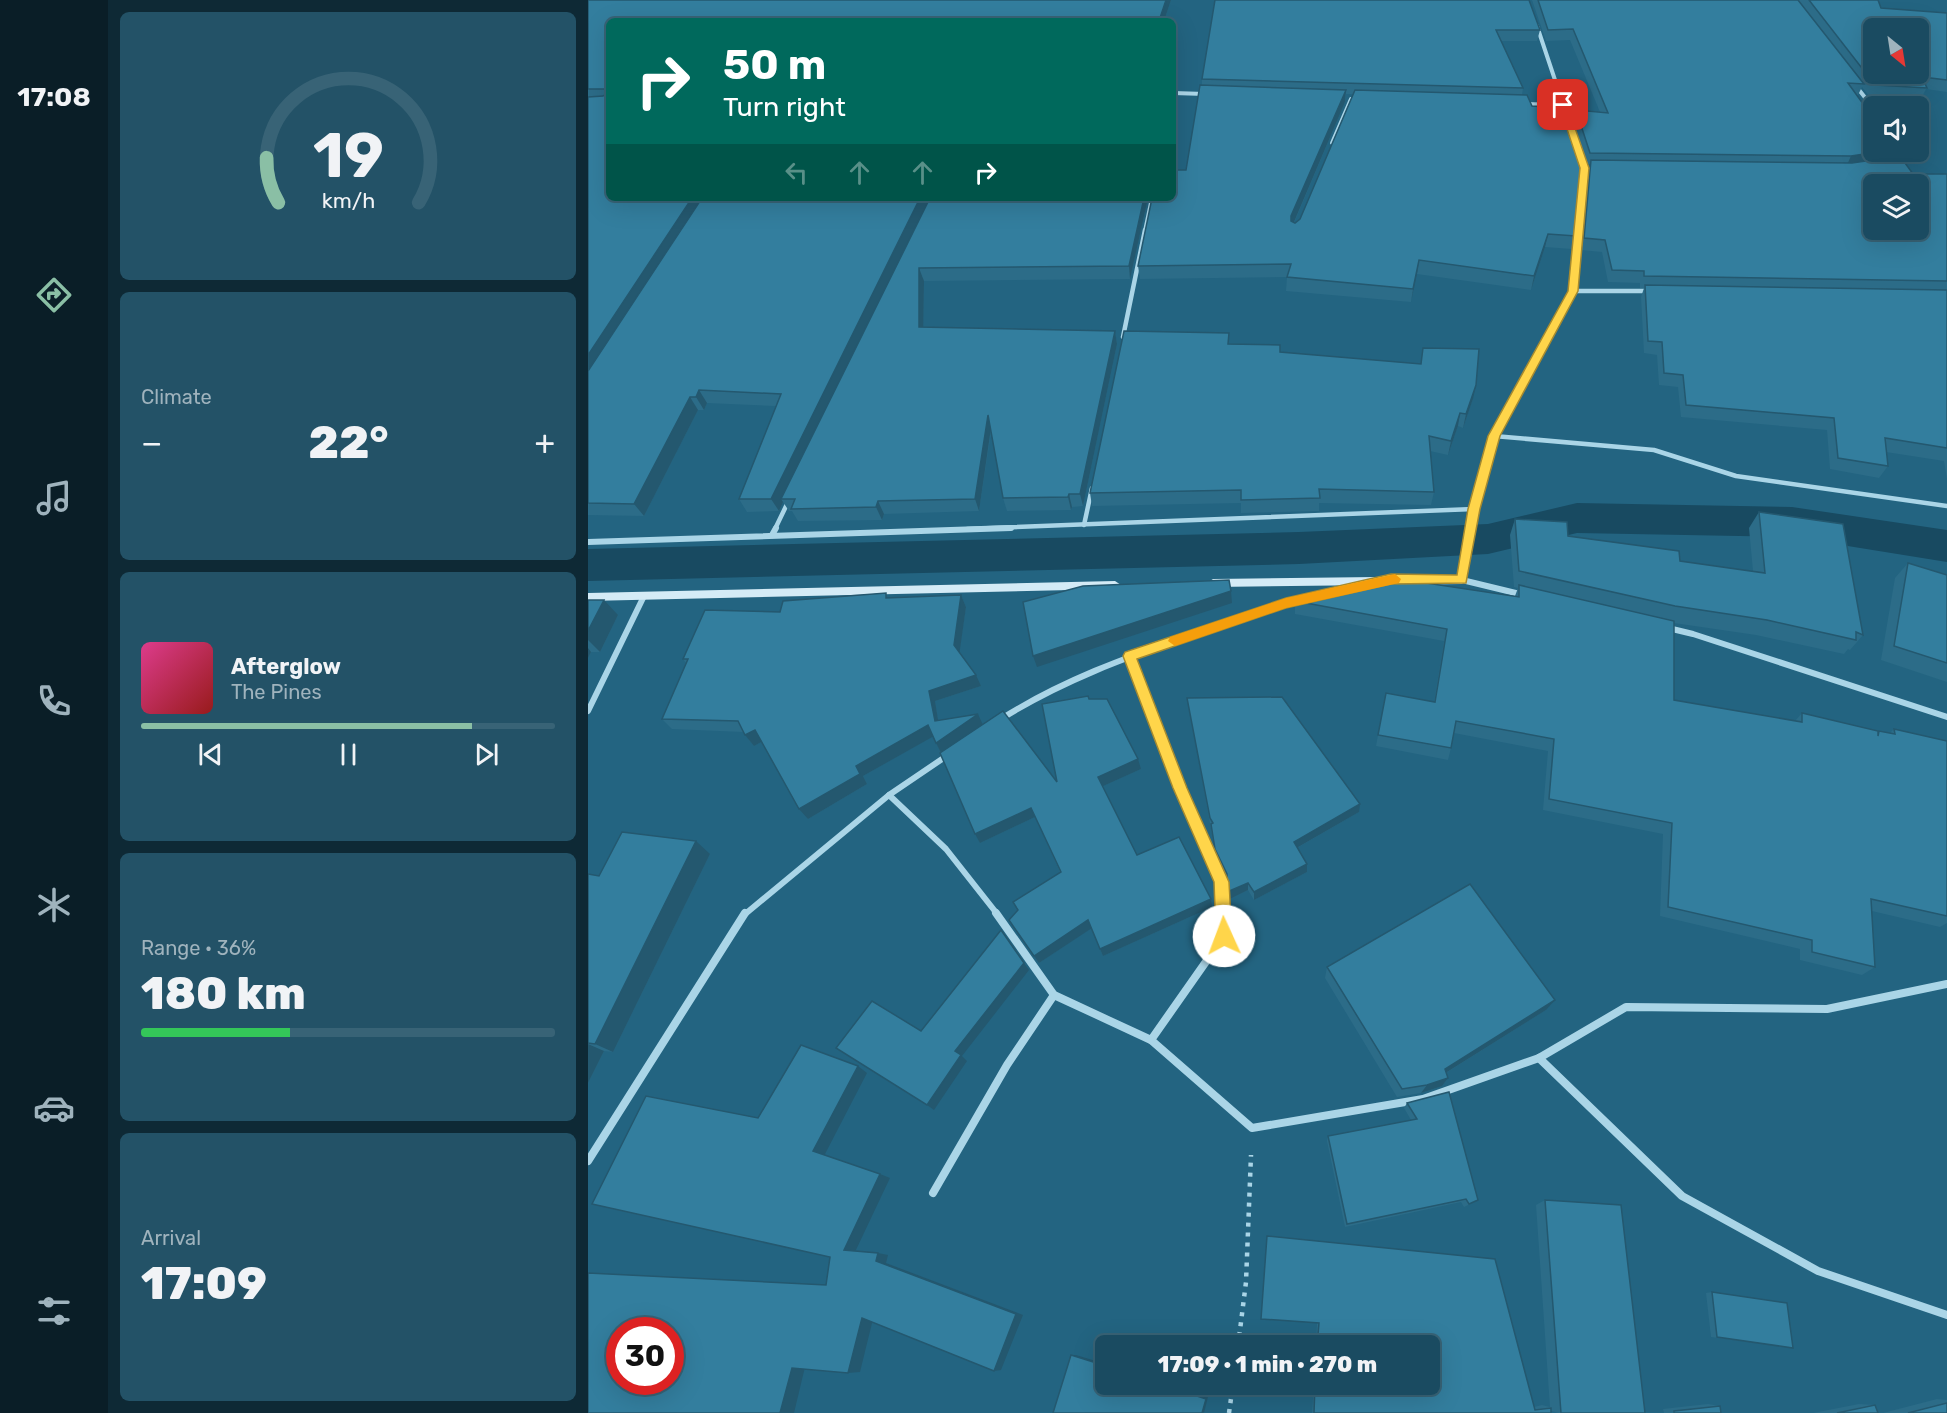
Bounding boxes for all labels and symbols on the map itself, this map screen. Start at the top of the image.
north arrow [1863,18,1929,84]
pin [1537,79,1588,130]
position arrow [1192,904,1256,968]
speed limit sign: 30 [606,1317,684,1395]

